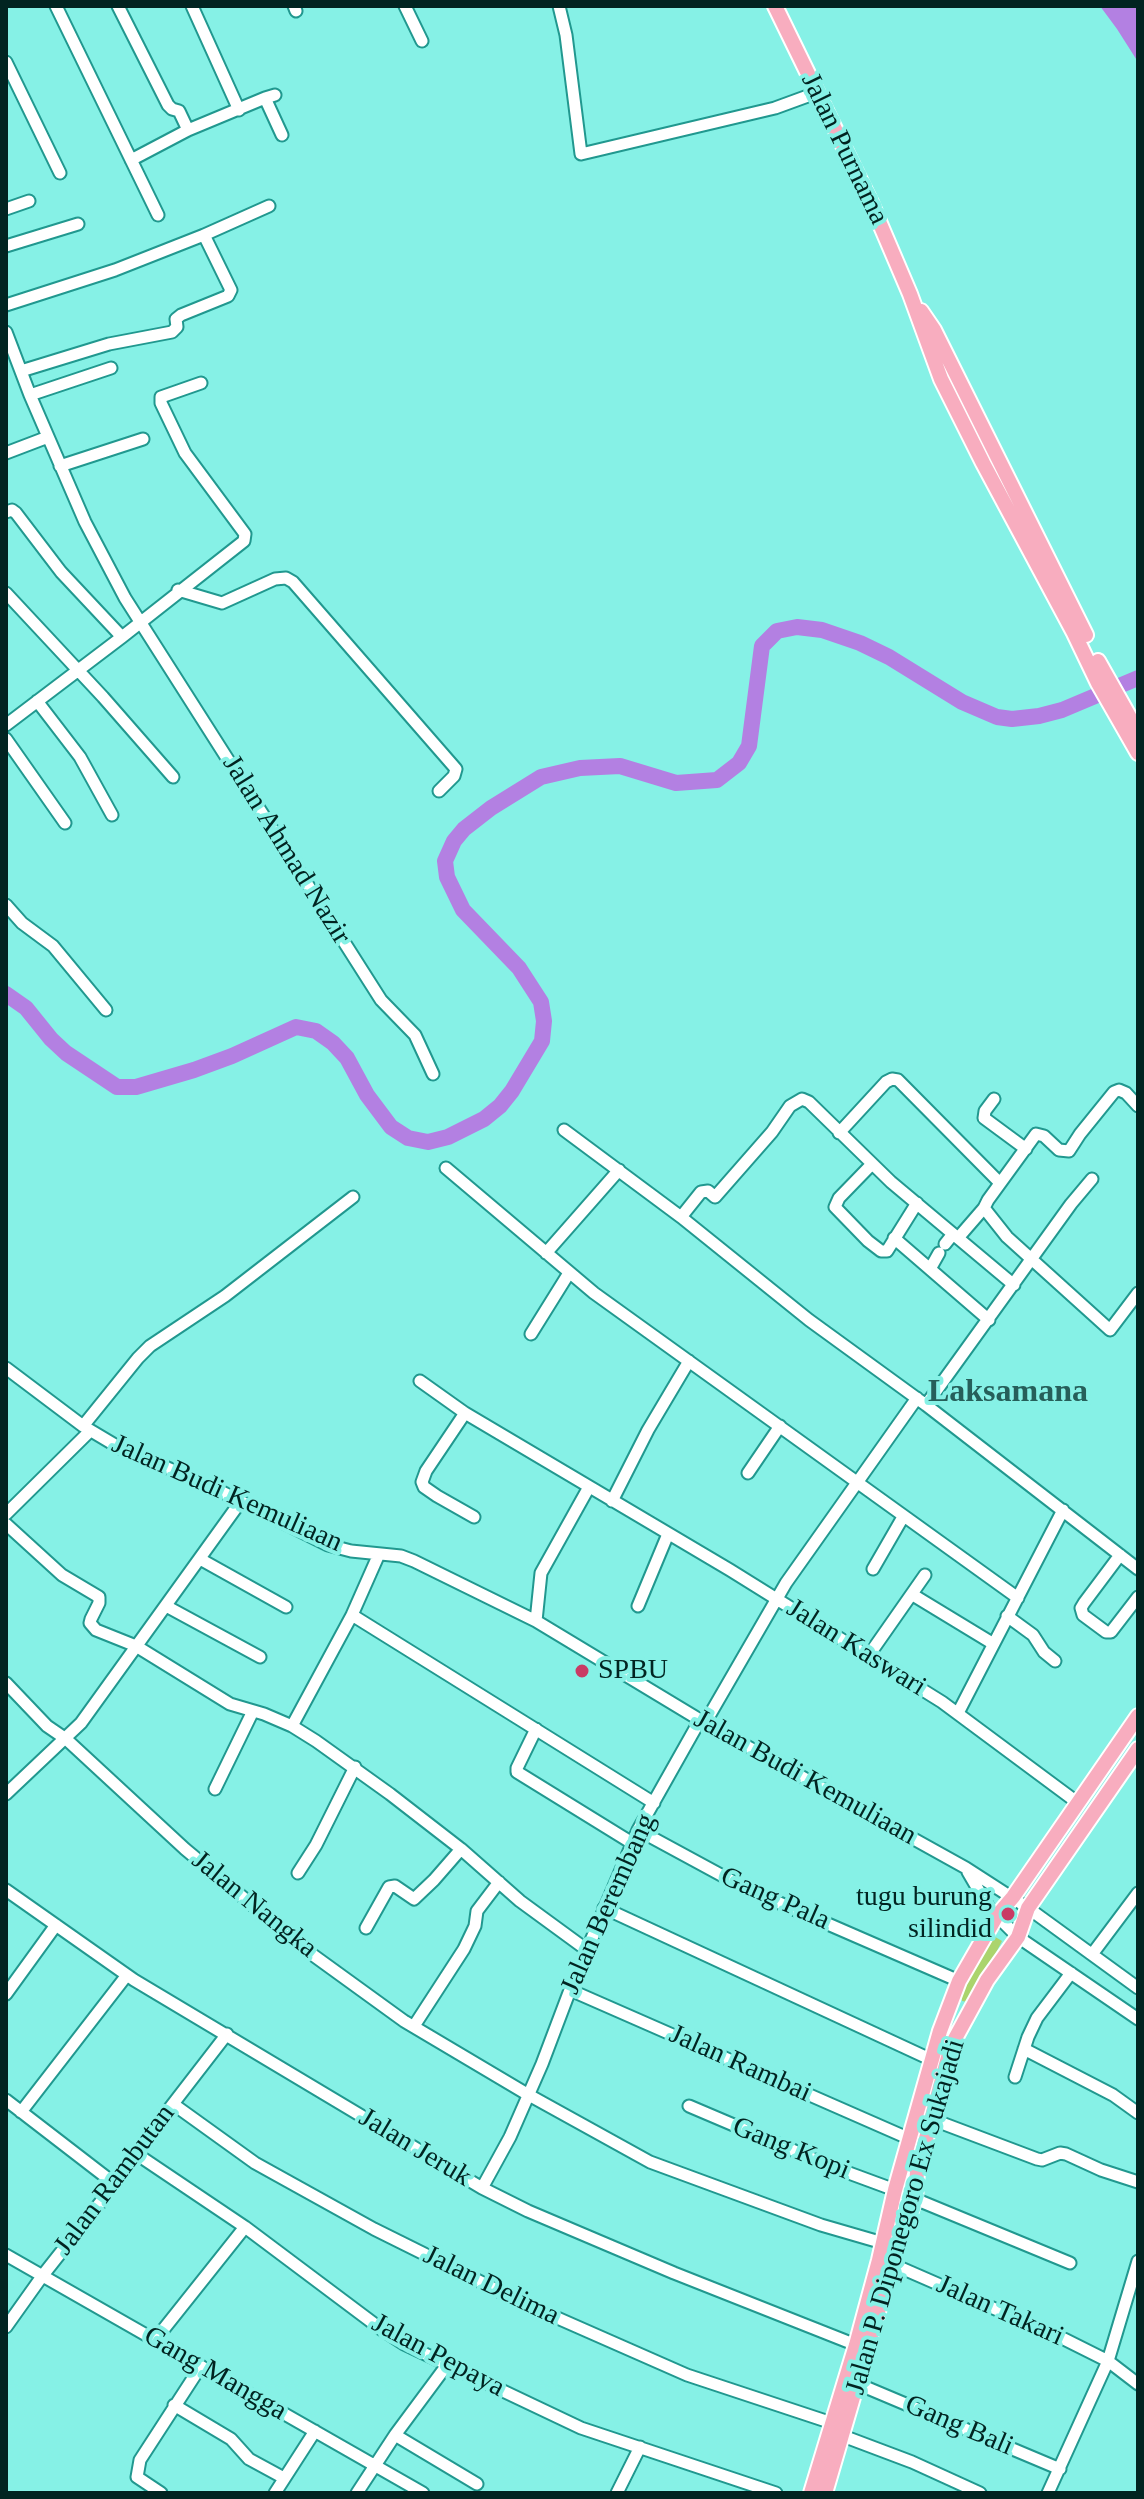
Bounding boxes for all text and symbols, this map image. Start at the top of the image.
street label: Jalan Purnama [793,68,895,230]
street label: Jalan Ahmad Nazir [214,749,358,951]
district label: Laksamana [928,1374,1088,1412]
street label: Jalan Budi Kemuliaan [107,1428,347,1560]
street label: Jalan Kaswari [780,1592,932,1704]
place label: SPBU [598,1654,668,1688]
marker: SPBU [573,1662,591,1680]
street label: Jalan Budi Kemuliaan [688,1703,922,1853]
street label: Jalan Berembang [554,1809,664,1999]
street label: Jalan Nangka [185,1844,323,1966]
street label: Gang Pala [715,1860,835,1938]
place label: tugu burung silindid [856,1881,992,1947]
marker: tugu burung silindid [999,1905,1017,1923]
street label: Jalan Rambai [664,2018,816,2110]
street label: Jalan P. Diponegoro Ex Sukajadi [839,2036,973,2398]
street label: Jalan Rambutan [48,2098,182,2262]
street label: Jalan Jeruk [353,2101,477,2195]
street label: Gang Kopi [727,2110,855,2188]
street label: Jalan Delima [418,2239,564,2333]
street label: Jalan Takari [931,2268,1069,2354]
street label: Jalan Pepaya [366,2307,510,2405]
street label: Gang Mangga [138,2320,292,2428]
street label: Gang Bali [900,2388,1018,2464]

